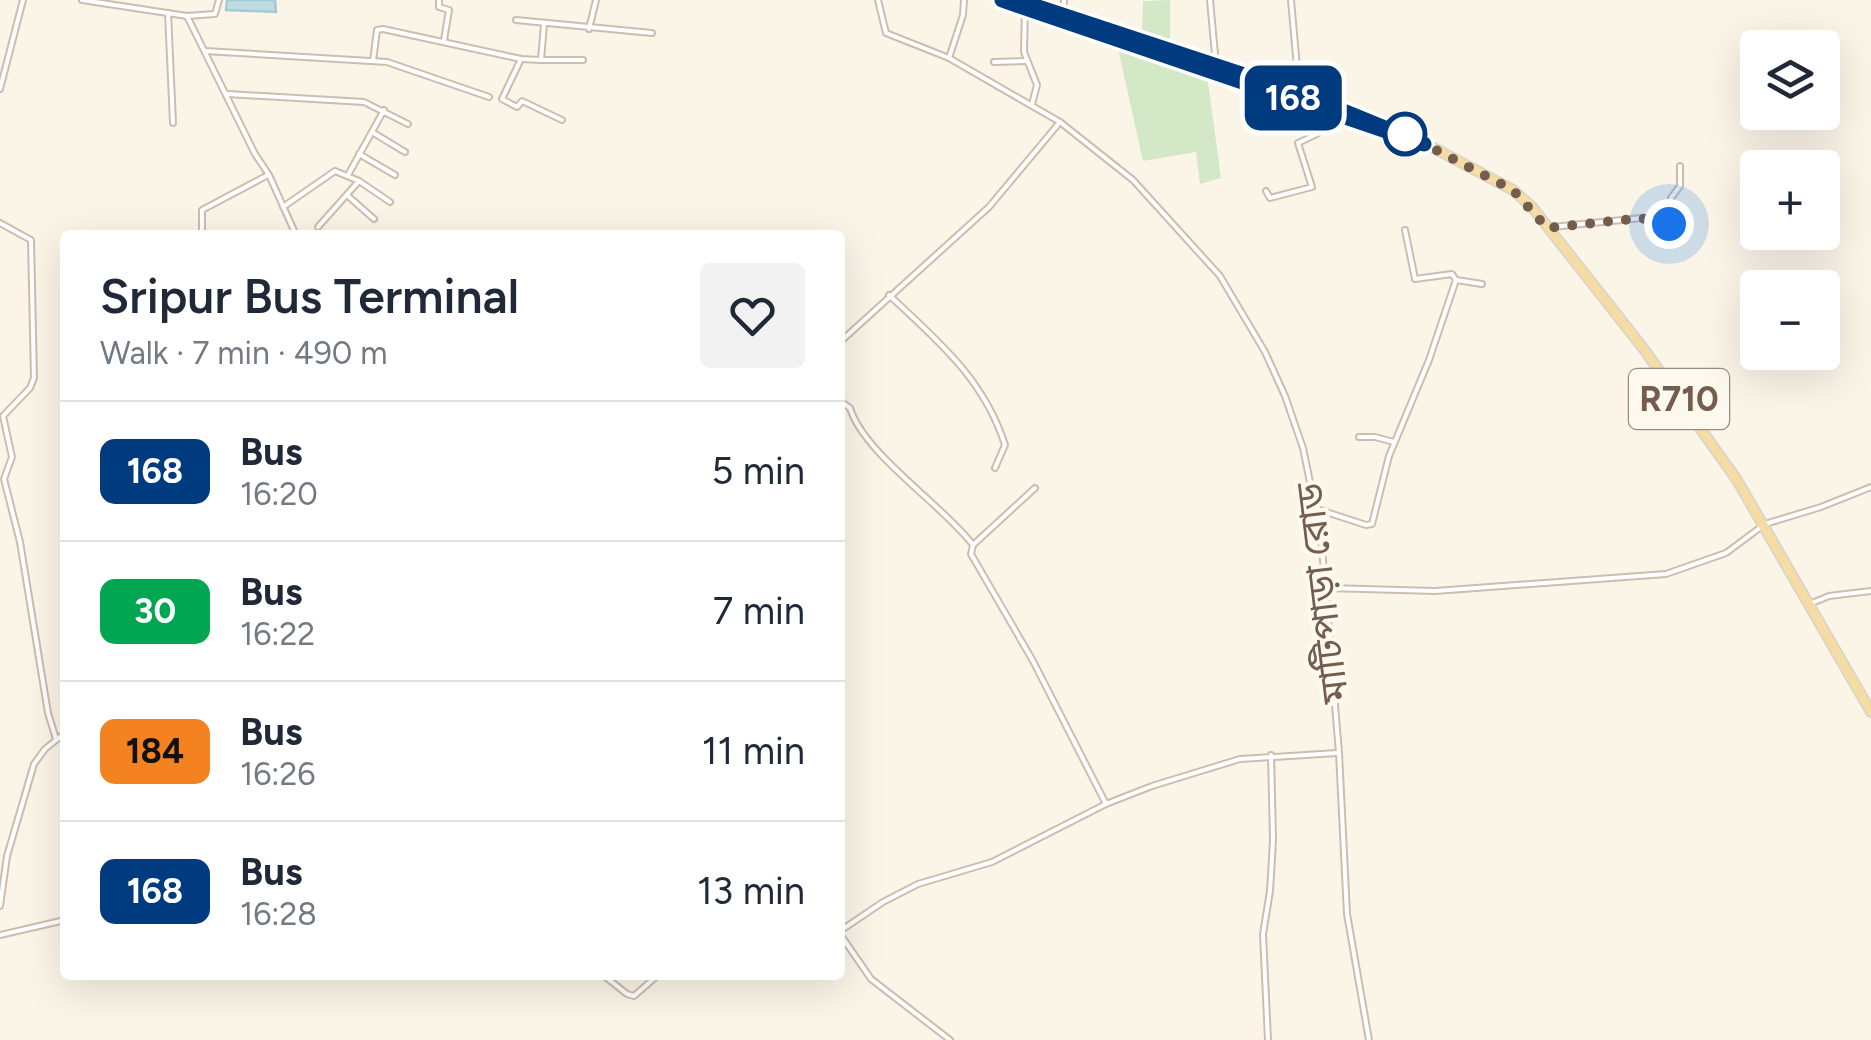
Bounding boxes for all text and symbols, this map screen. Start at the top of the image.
map controls [1740,30,1840,370]
button: layers [1740,30,1840,130]
line badge: 168 [1236,66,1350,130]
text: 168 [1265,77,1321,119]
unlabelled marker [1384,113,1426,155]
button: + [1740,150,1840,250]
your location [1644,199,1694,249]
button: heart [700,263,805,368]
text: Sripur Bus Terminal [100,267,519,325]
button: − [1740,270,1840,370]
text: Walk · 7 min · 490 m [100,334,387,372]
road number: R710 [1629,369,1729,429]
text: Bus [240,429,303,475]
text: 5 min [711,448,805,494]
text: 168 [127,450,183,492]
text: 16:20 [240,475,318,513]
street label: মাটিপাড়া রোড [1286,479,1358,707]
text: Bus [240,569,303,615]
text: 7 min [713,588,805,634]
text: 30 [134,590,176,632]
text: 16:22 [240,615,315,653]
text: Bus [240,709,303,755]
text: 11 min [702,728,805,774]
text: 184 [126,730,184,772]
text: 16:26 [240,755,315,793]
text: Bus [240,849,303,895]
text: 13 min [697,868,805,914]
text: 168 [127,870,183,912]
text: 16:28 [240,895,317,933]

